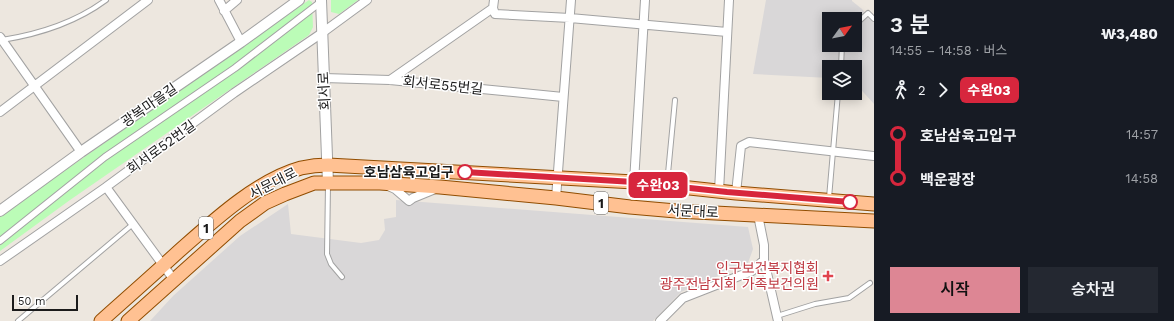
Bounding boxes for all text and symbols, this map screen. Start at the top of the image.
north arrow [822,12,862,52]
map controls [822,12,862,100]
text: 3 분 [890,12,930,37]
text: ₩3,480 [1101,25,1158,43]
text: 14:55 – 14:58 · 버스 [890,43,1007,58]
button: layers [822,60,862,100]
street label: 회서로 [315,71,333,111]
street label: 회서로55번길 [402,73,484,97]
icon: walk [890,79,912,101]
icon: forward [932,79,954,101]
street label: 광복마을길 [118,80,180,130]
text: 수완03 [968,82,1011,98]
text: 2 [918,83,926,98]
street label: 회서로52번길 [124,117,198,177]
text: 호남삼육고입구 [920,127,1017,145]
text: 14:57 [1126,127,1158,142]
street label: 서문대로 [246,164,300,202]
place label: 호남삼육고입구 [364,164,454,180]
marker: 호남삼육고입구 [457,164,473,180]
text: 백운광장 [920,171,975,189]
text: 14:58 [1126,171,1158,186]
line badge: 수완03 [630,172,686,198]
text: 수완03 [637,177,679,193]
road number: 1 [594,192,608,214]
unlabelled marker [842,194,858,210]
street label: 서문대로 [667,202,719,220]
road number: 1 [199,217,213,239]
place label: 인구보건복지협회 광주전남지회 가족보건의원 [660,260,819,292]
button: 시작 [890,267,1020,313]
button: 승차권 [1028,267,1158,313]
marker: 인구보건복지협회 광주전남지회 가족보건의원 [822,270,834,282]
scale bar [12,293,78,312]
text: 50 m [18,295,45,308]

